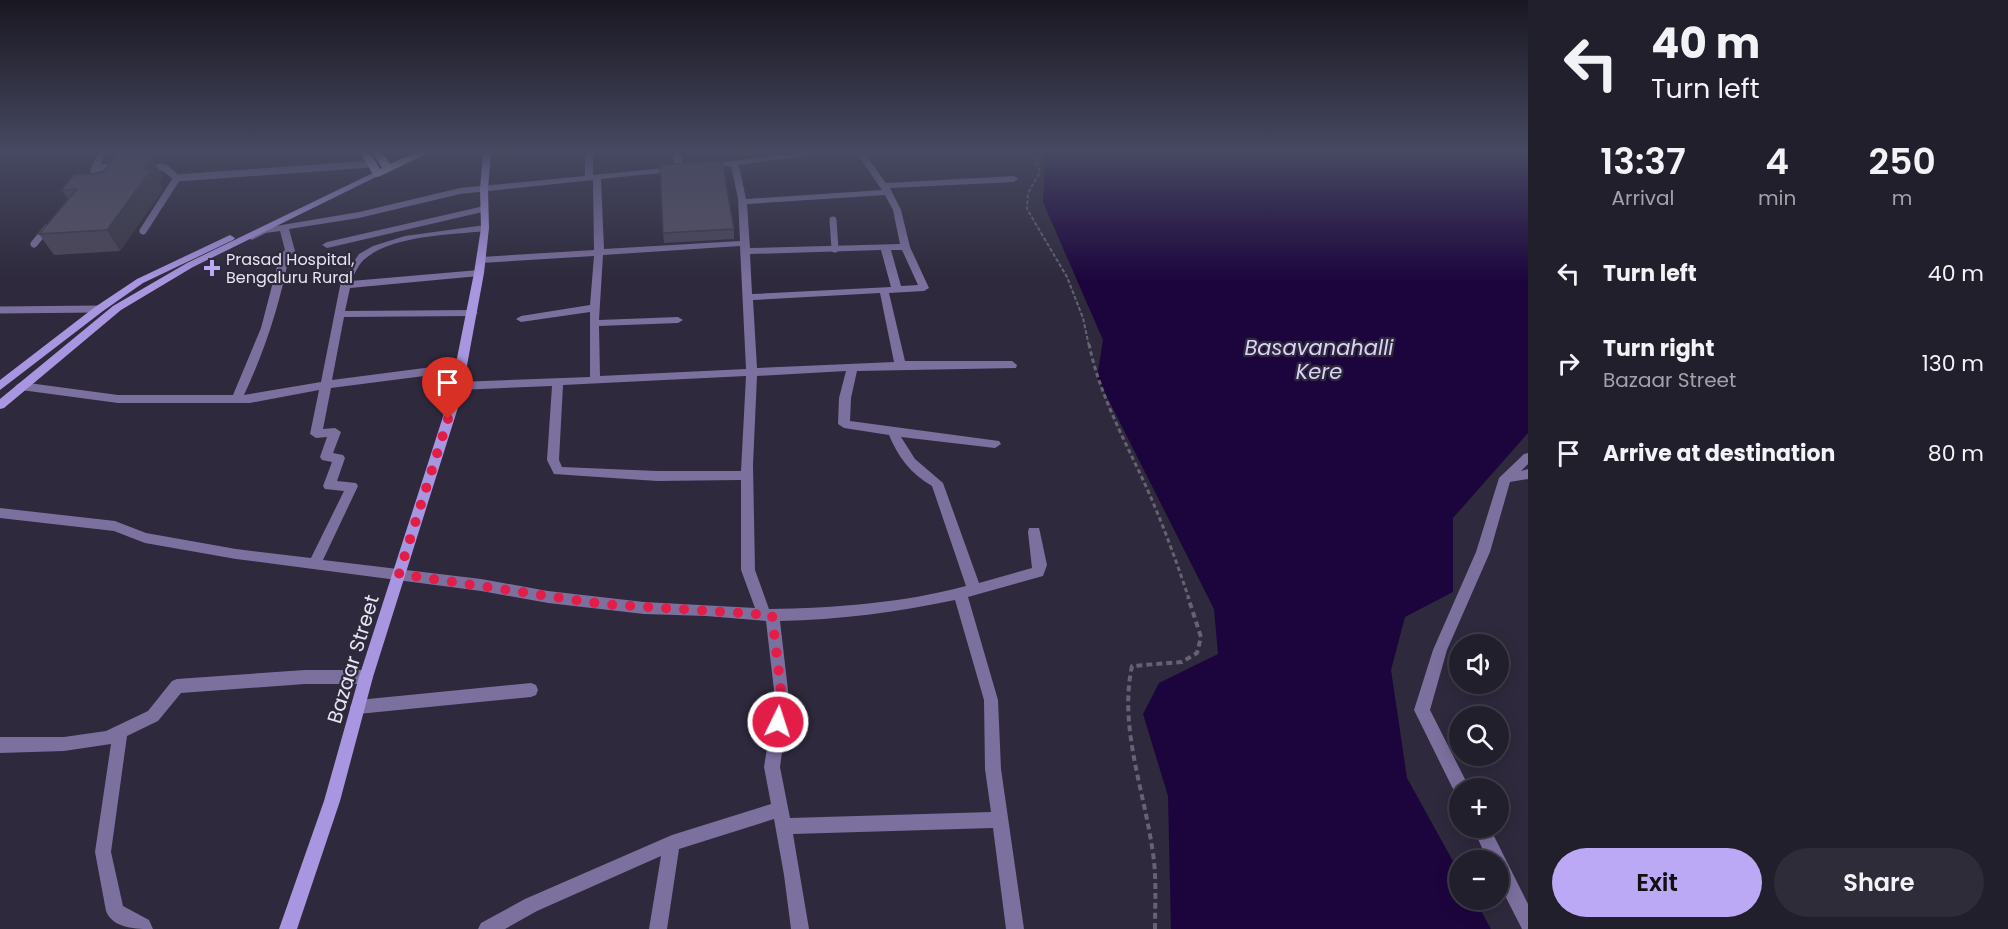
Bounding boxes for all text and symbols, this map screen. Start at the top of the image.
text: 40 m [1651,14,1760,73]
icon: left [1552,24,1630,102]
text: Turn left [1651,70,1760,107]
text: 13:37 [1600,136,1686,187]
text: 4 [1765,136,1789,187]
text: 250 [1869,136,1936,187]
text: Arrival [1611,184,1674,212]
text: min [1758,184,1796,212]
text: m [1892,184,1912,212]
place label: Prasad Hospital, Bengaluru Rural [226,248,354,289]
icon: left [1552,257,1585,290]
text: Turn left [1603,258,1697,289]
text: 40 m [1928,258,1984,289]
marker: Prasad Hospital, Bengaluru Rural [203,259,221,277]
water label: Basavanahalli Kere [1245,333,1394,386]
text: Turn right [1603,333,1714,364]
icon: right [1552,347,1585,380]
text: 130 m [1922,348,1984,379]
pin [422,357,473,419]
icon: arrive [431,366,464,399]
text: Bazaar Street [1603,366,1736,394]
icon: arrive [1552,437,1585,470]
text: Arrive at destination [1603,438,1835,469]
text: 80 m [1928,438,1984,469]
street label: Bazaar Street [320,591,386,727]
map controls [1449,634,1509,910]
button: sound [1449,634,1509,694]
position arrow [746,690,810,754]
button: search [1449,706,1509,766]
button: + [1449,778,1509,838]
button: Exit [1552,848,1762,917]
button: Share [1774,848,1984,917]
button: − [1449,850,1509,910]

